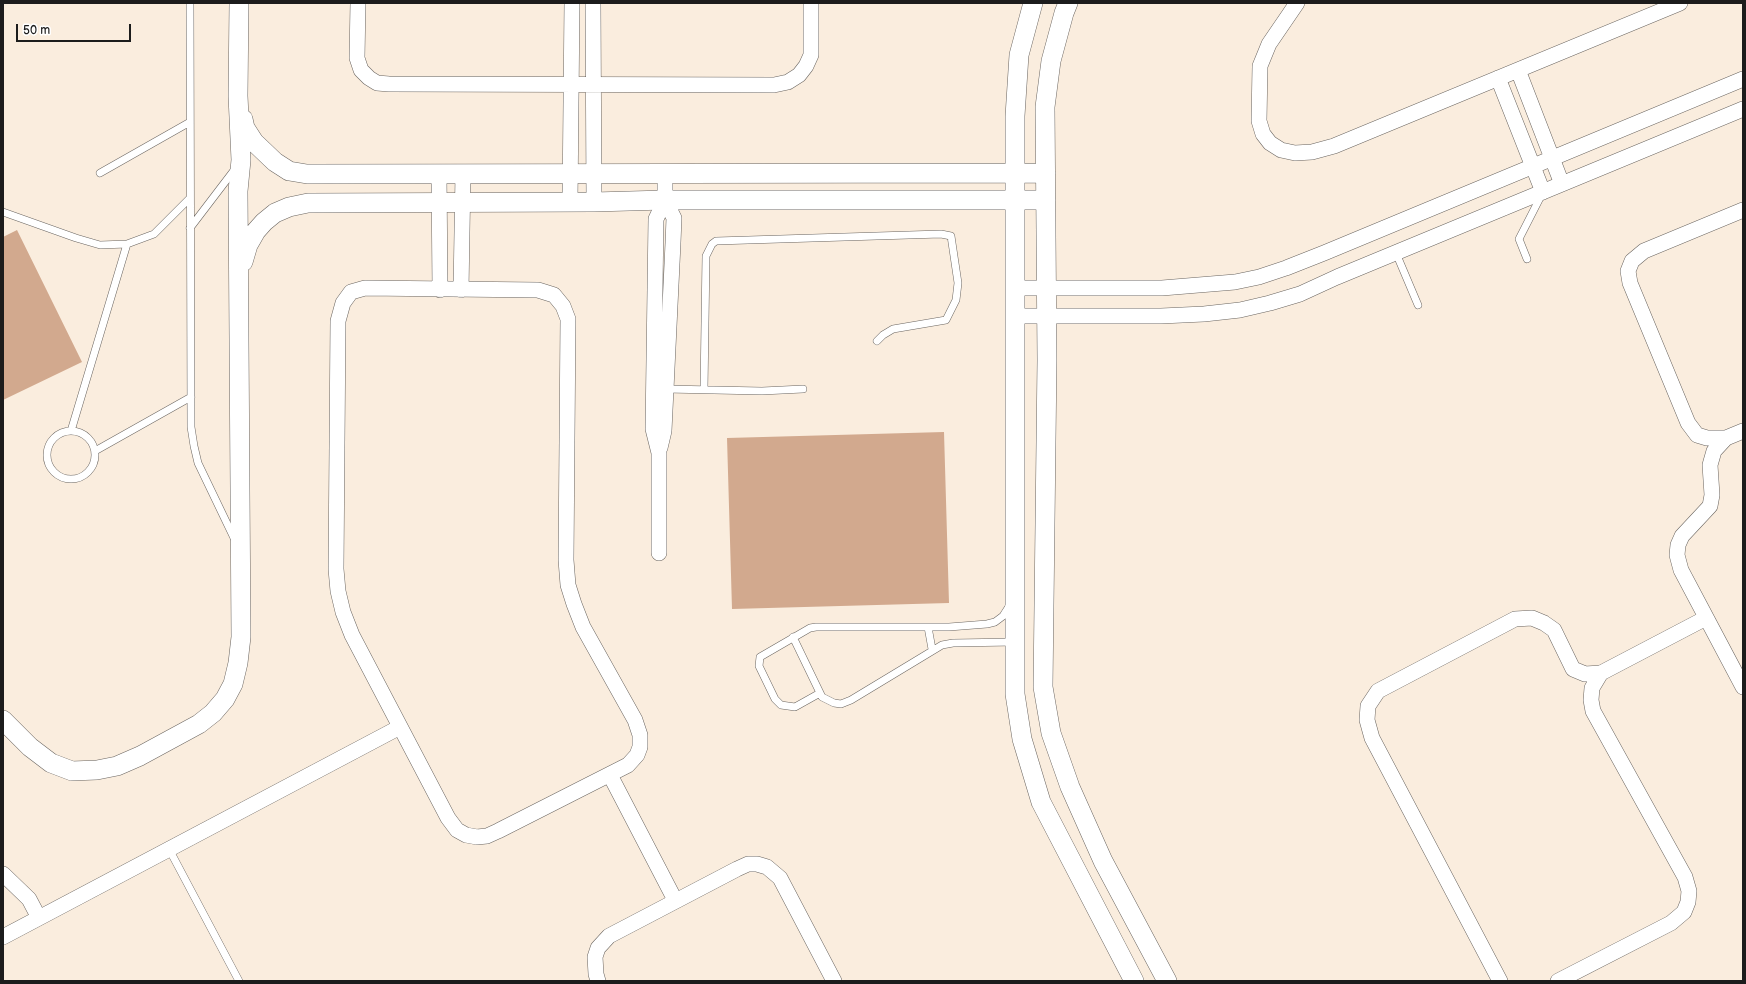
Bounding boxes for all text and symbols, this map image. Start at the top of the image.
scale bar [18,16,133,42]
text: 50 m [23,23,50,38]

